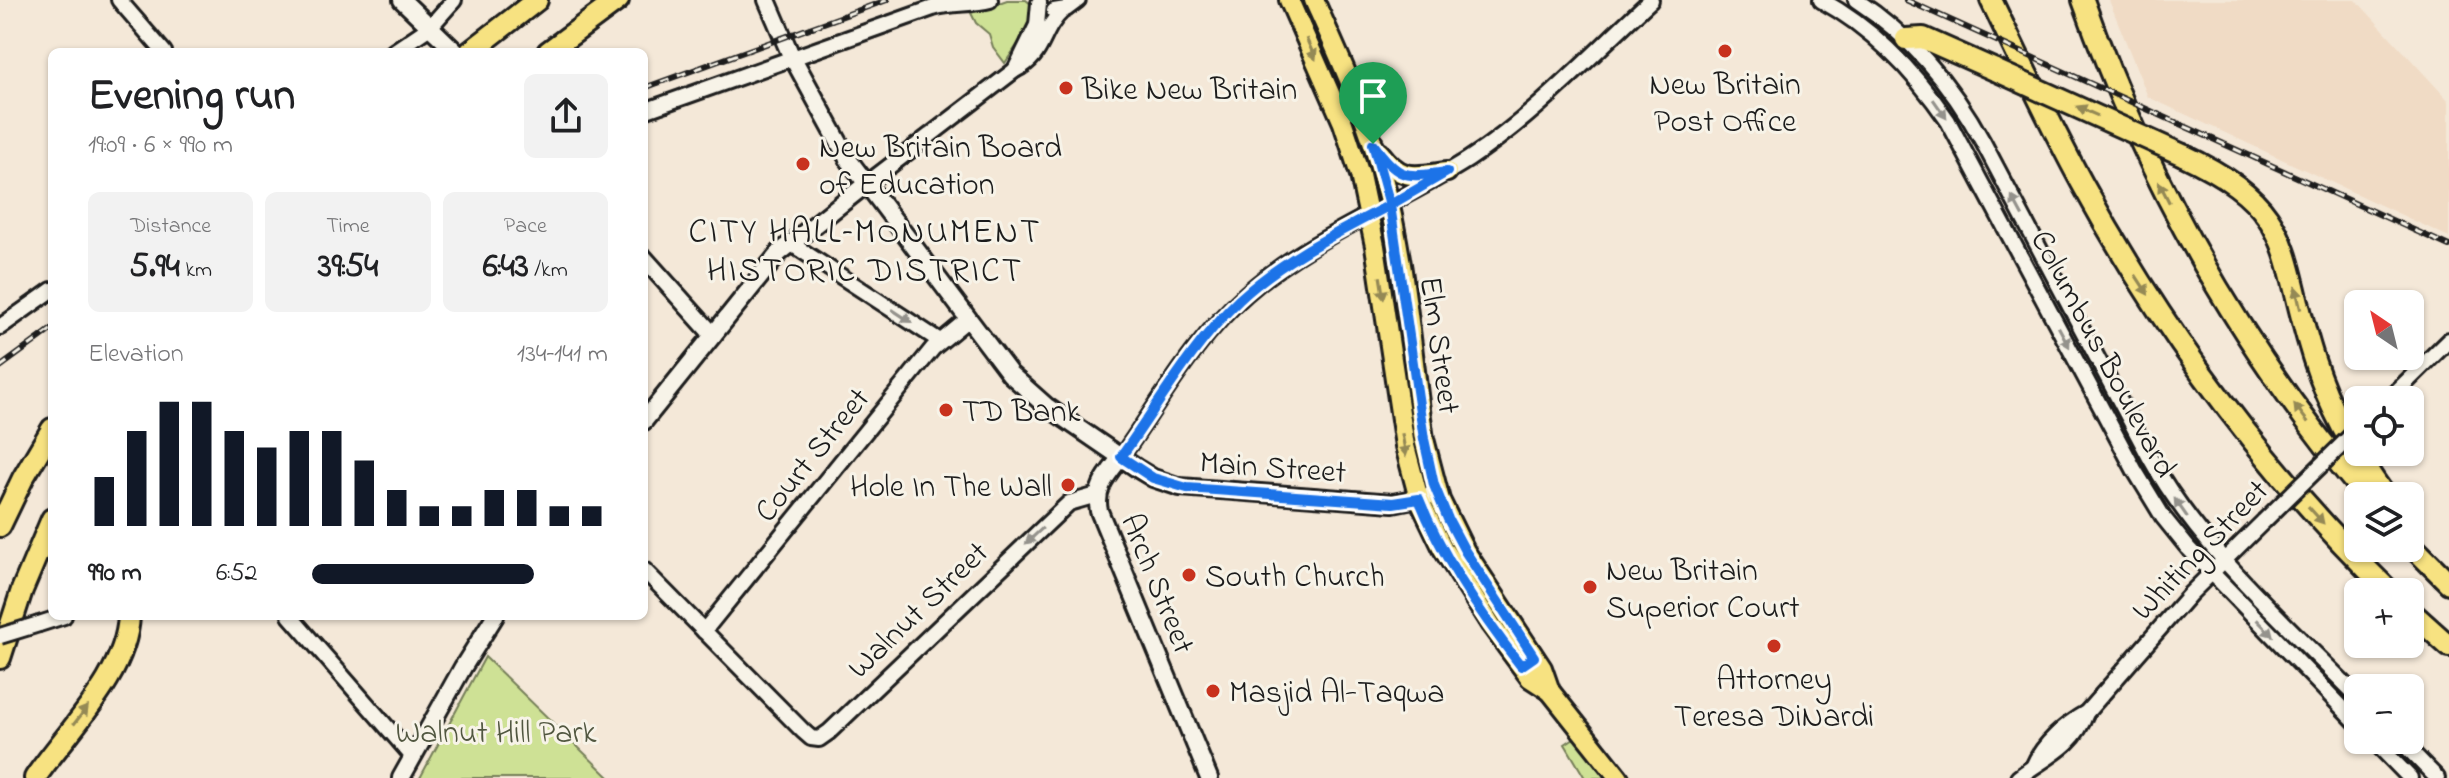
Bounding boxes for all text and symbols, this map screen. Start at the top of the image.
one-way arrow [1304,37,1317,61]
marker: New Britain Post Office [1716,42,1734,60]
pin [1339,62,1407,144]
place label: New Britain Post Office [1649,63,1801,147]
text: Evening run [88,65,295,129]
place label: Bike New Britain [1081,68,1297,115]
button: share [524,74,608,158]
icon: arrive [1351,74,1395,118]
marker: Bike New Britain [1057,79,1075,97]
one-way arrow [1932,99,1947,120]
one-way arrow [2075,105,2098,118]
place label: New Britain Board of Education [819,126,1062,210]
text: 19:09 · 6 × 990 m [88,127,233,165]
marker: New Britain Board of Education [794,155,812,173]
one-way arrow [2157,181,2170,204]
one-way arrow [2010,194,2023,217]
district label: CITY HALL–MONUMENT HISTORIC DISTRICT [689,209,1041,298]
text: Distance [130,211,211,243]
text: Time [326,211,370,243]
text: Pace [504,211,547,243]
street label: Columbus Boulevard [2017,222,2187,487]
text: 5.94 [129,243,180,293]
text: 39:54 [318,243,378,293]
text: 6:43 [483,243,529,293]
text: km [180,255,212,287]
text: /km [529,255,568,287]
street label: Elm Street [1405,274,1470,417]
one-way arrow [2135,274,2149,296]
one-way arrow [1376,276,1389,301]
one-way arrow [2291,285,2304,310]
north arrow [2344,290,2424,370]
map controls [2344,290,2424,754]
one-way arrow [892,309,913,324]
one-way arrow [2058,326,2071,349]
text: Elevation [88,336,184,374]
text: 134–141 m [517,336,608,374]
street label: Court Street [745,378,883,534]
button: locate [2344,386,2424,466]
place label: TD Bank [962,390,1081,437]
marker: TD Bank [937,401,955,419]
one-way arrow [2293,402,2309,423]
one-way arrow [1399,433,1411,458]
street label: Main Street [1198,441,1348,498]
place label: Hole In The Wall [850,465,1052,512]
street label: Whiting Street [2122,470,2281,633]
marker: Hole In The Wall [1059,476,1077,494]
button: layers [2344,482,2424,562]
one-way arrow [2174,497,2189,518]
one-way arrow [2306,505,2324,524]
street label: Arch Street [1106,507,1205,662]
one-way arrow [1025,526,1044,545]
street label: Walnut Street [838,532,1001,691]
place label: New Britain Superior Court [1606,549,1800,633]
text: 990 m [88,555,142,593]
text: 6:52 [216,555,257,593]
place label: South Church [1205,555,1385,602]
marker: South Church [1180,566,1198,584]
marker: New Britain Superior Court [1581,578,1599,596]
button: + [2344,578,2424,658]
one-way arrow [2256,619,2274,638]
marker: Attorney Teresa DiNardi [1765,637,1783,655]
place label: Attorney Teresa DiNardi [1674,658,1874,742]
place label: Masjid Al-Taqwa [1229,671,1444,718]
button: − [2344,674,2424,754]
marker: Masjid Al-Taqwa [1204,682,1222,700]
one-way arrow [72,705,88,725]
park label: Walnut Hill Park [395,711,598,758]

